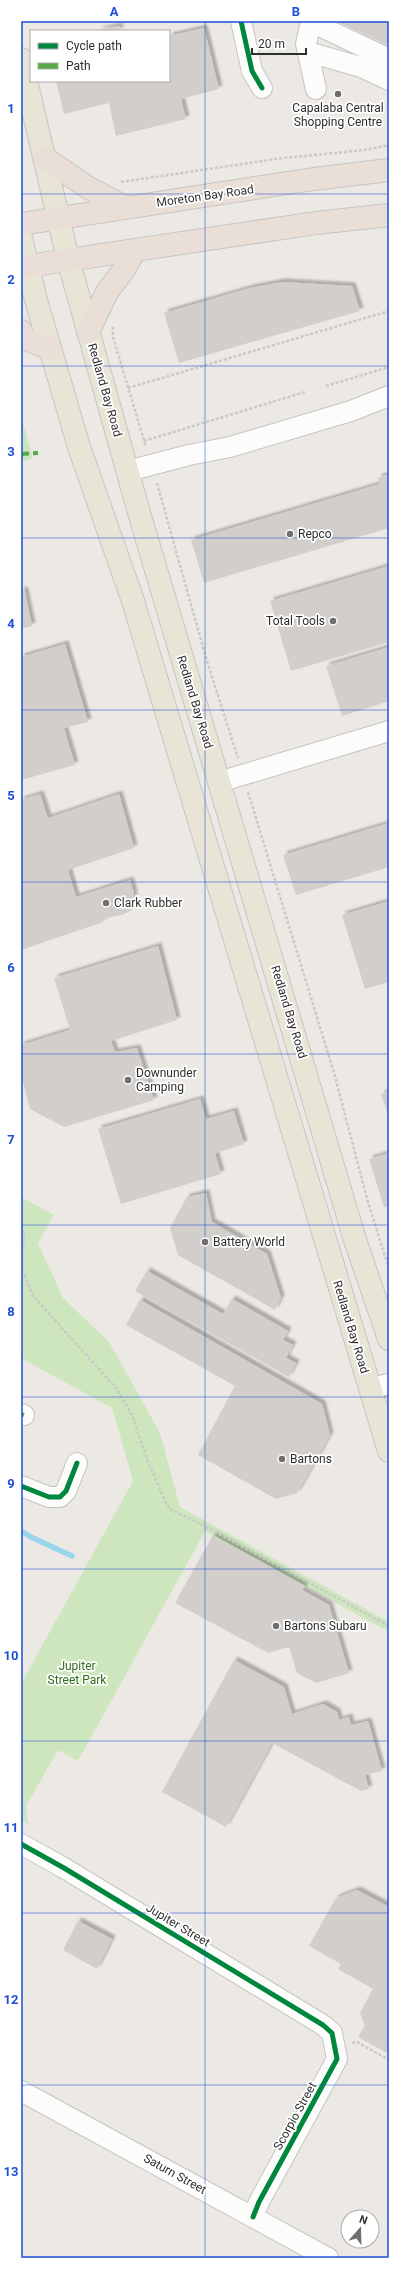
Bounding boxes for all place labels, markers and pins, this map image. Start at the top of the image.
marker: Capalaba Central Shopping Centre [333,89,343,99]
place label: Capalaba Central Shopping Centre [292,101,384,129]
place label: Repco [298,527,332,541]
marker: Repco [285,529,295,539]
place label: Total Tools [266,614,325,628]
marker: Total Tools [328,616,338,626]
place label: Clark Rubber [114,896,182,910]
marker: Clark Rubber [101,898,111,908]
place label: Downunder Camping [136,1066,197,1094]
marker: Downunder Camping [123,1075,133,1085]
place label: Battery World [213,1235,285,1249]
marker: Battery World [200,1237,210,1247]
place label: Bartons [290,1452,332,1466]
marker: Bartons [277,1454,287,1464]
place label: Bartons Subaru [284,1619,367,1633]
marker: Bartons Subaru [271,1621,281,1631]

